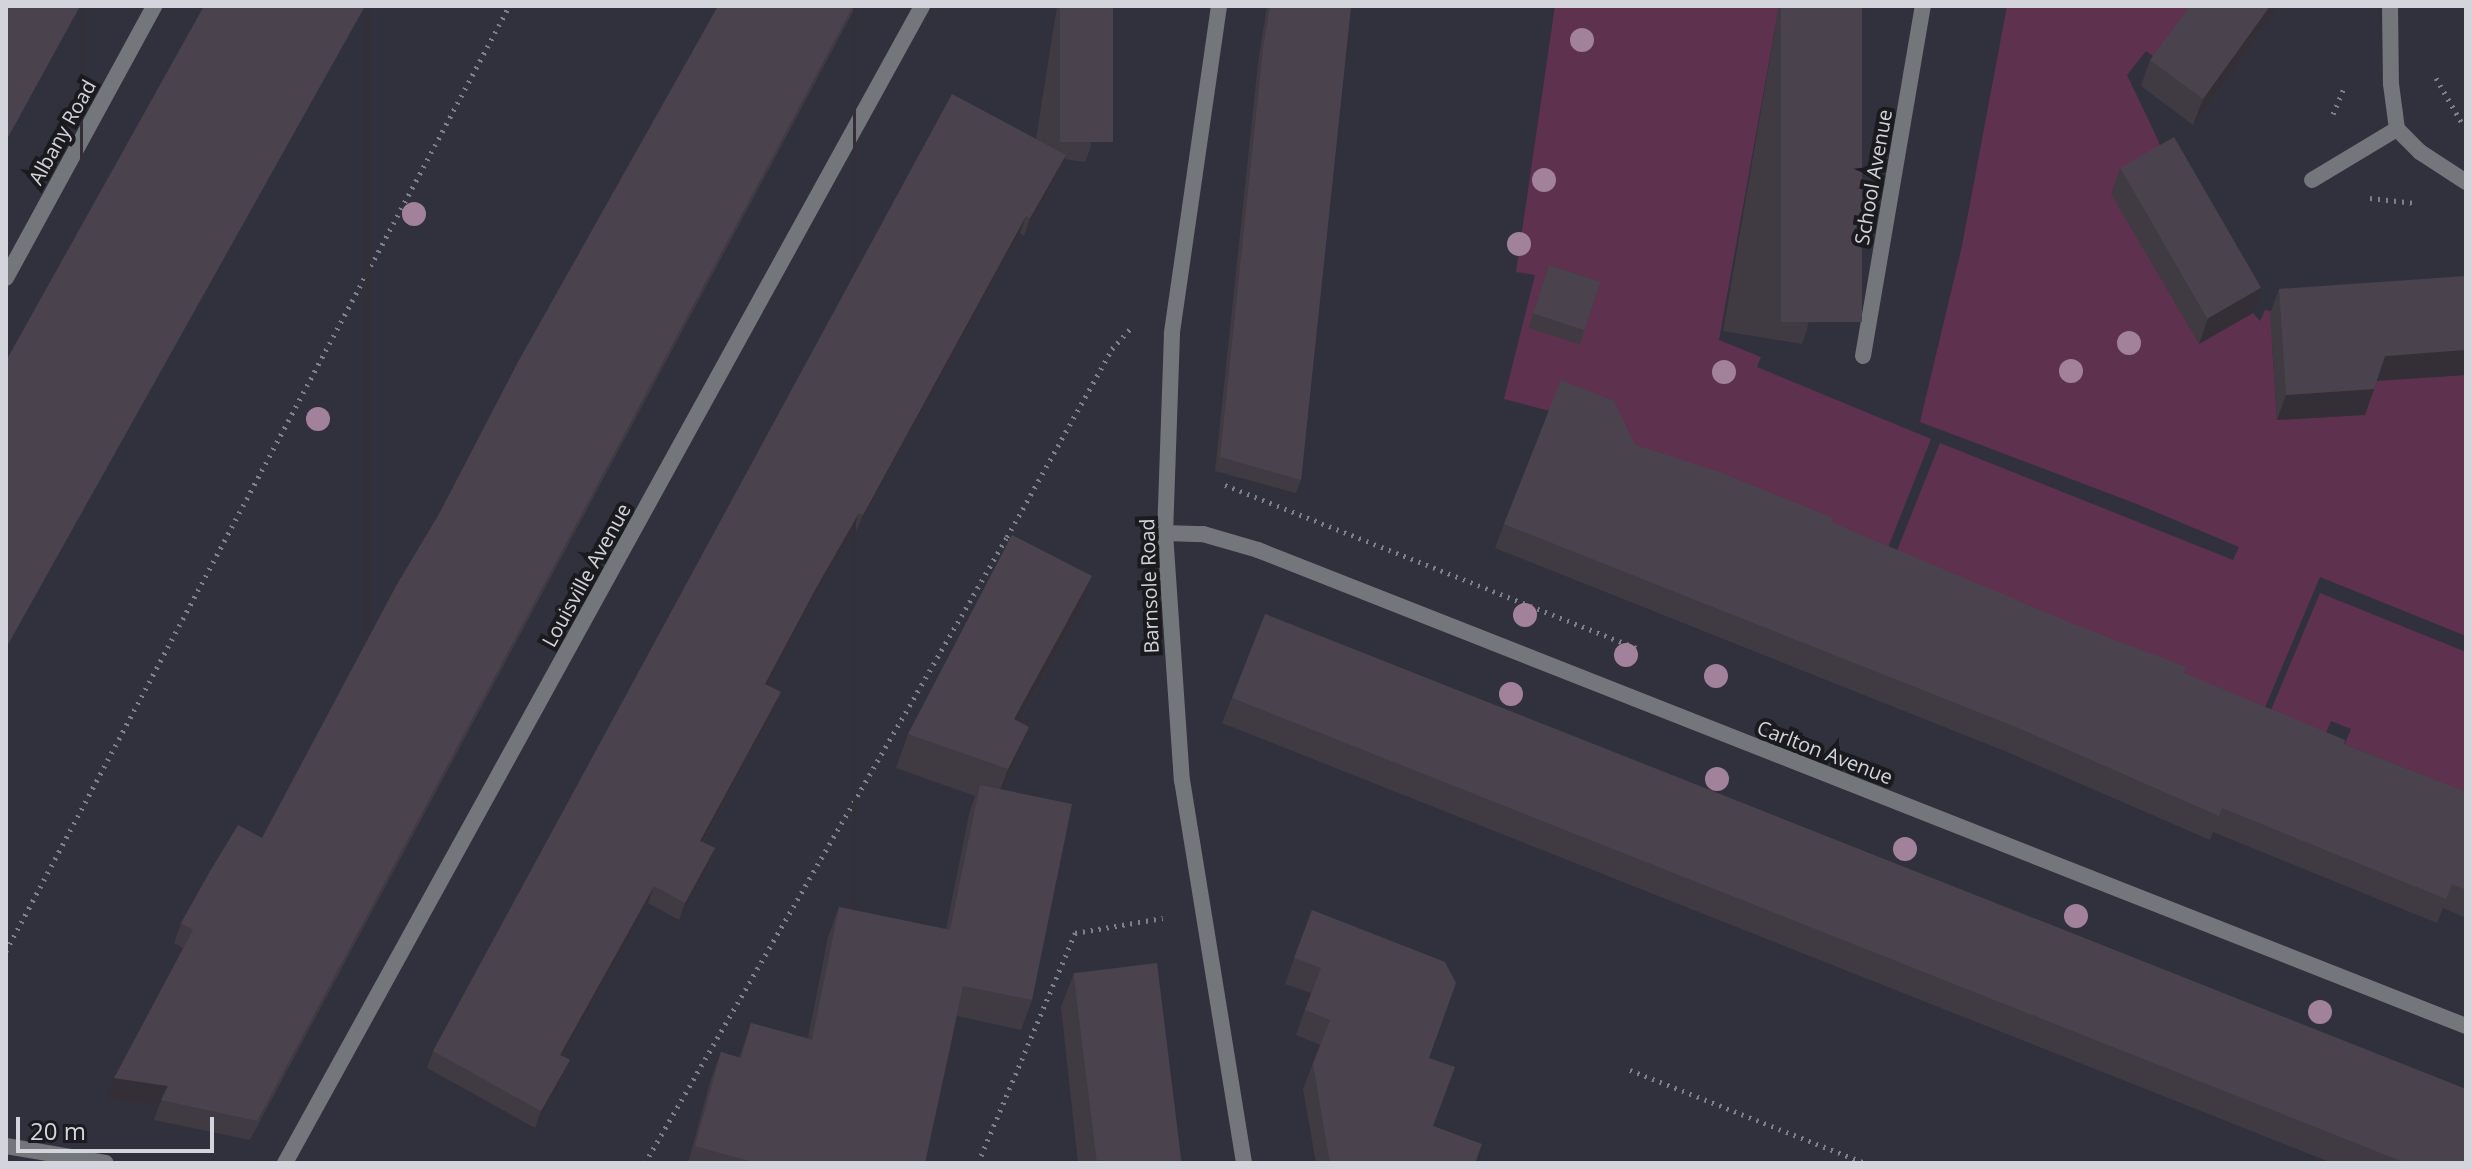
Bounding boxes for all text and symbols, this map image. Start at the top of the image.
street label: Albany Road [23,75,101,189]
street label: School Avenue [1849,108,1897,246]
street label: Louisville Avenue [537,499,635,651]
street label: Barnsole Road [1135,518,1163,654]
street label: Carlton Avenue [1754,715,1896,789]
scale bar [20,1101,218,1151]
text: 20 m [30,1114,86,1147]

